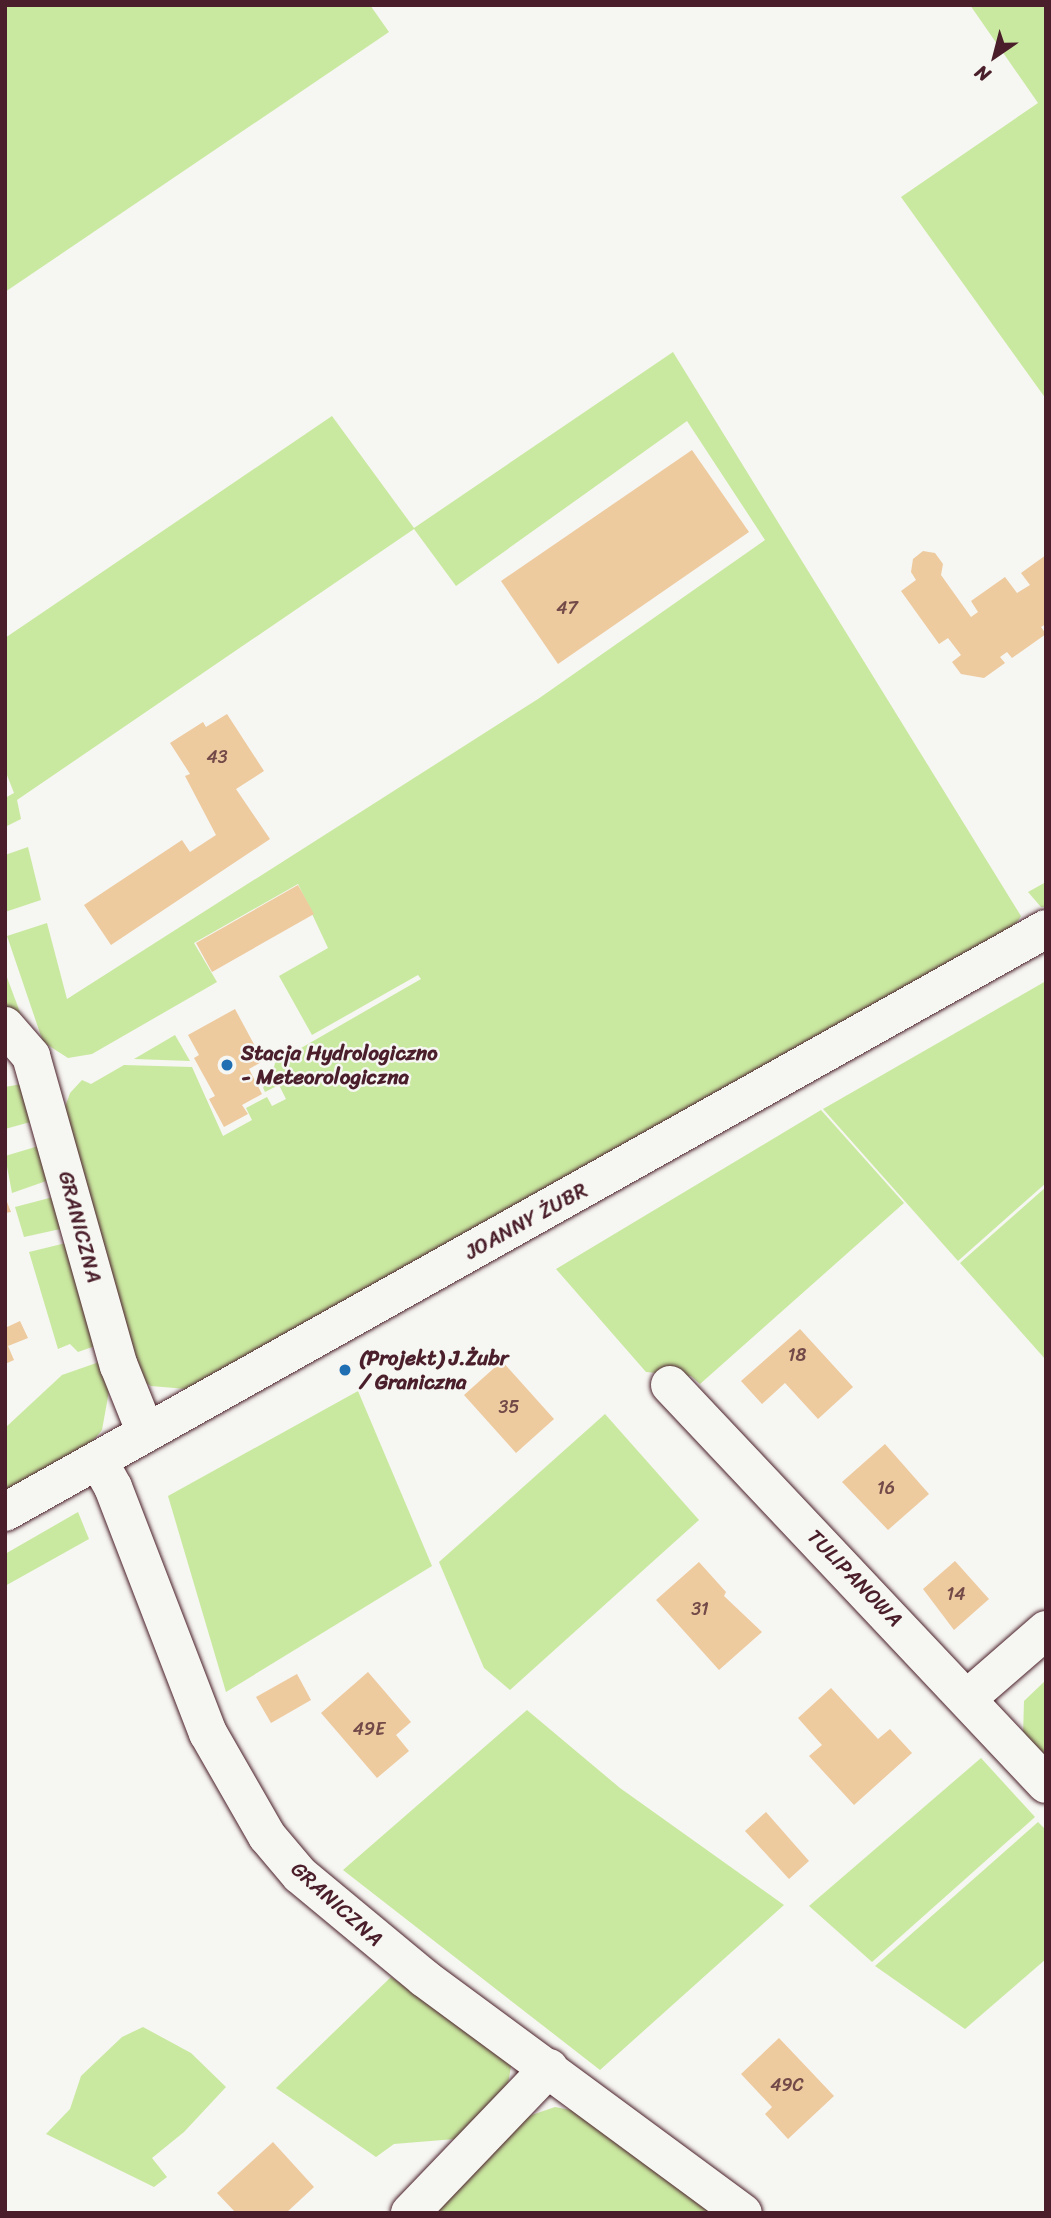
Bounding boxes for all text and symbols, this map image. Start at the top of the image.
north arrow [960,21,1030,91]
text: N [968,56,998,91]
house number: 47 [556,597,578,619]
house number: 43 [206,746,228,768]
place label: Stacja Hydrologiczno - Meteorologiczna [241,1040,438,1090]
marker: Stacja Hydrologiczno - Meteorologiczna [219,1057,235,1073]
street label: GRANICZNA [53,1168,107,1286]
street label: JOANNY ŻUBR [460,1177,592,1265]
house number: 18 [788,1344,806,1366]
place label: (Projekt) J.Żubr / Graniczna [359,1345,508,1395]
marker: (Projekt) J.Żubr / Graniczna [337,1362,353,1378]
house number: 35 [499,1396,519,1418]
house number: 16 [877,1477,895,1499]
street label: TULIPANOWA [802,1524,908,1632]
house number: 14 [947,1583,965,1605]
house number: 31 [691,1598,709,1620]
house number: 49E [353,1718,385,1740]
street label: GRANICZNA [286,1856,388,1952]
house number: 49C [770,2074,804,2096]

